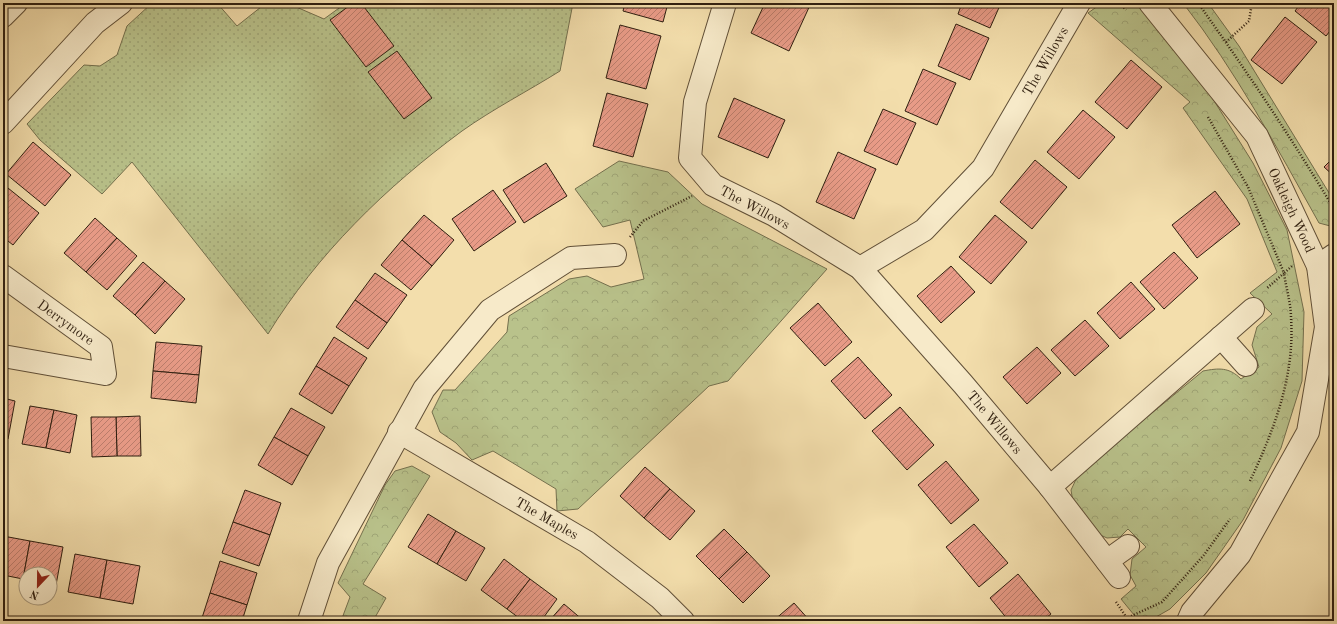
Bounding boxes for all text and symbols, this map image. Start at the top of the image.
street label: The Willows [1020,25,1071,98]
street label: Oakleigh Wood [1265,166,1317,255]
street label: The Willows [717,184,792,232]
street label: Derrymore [34,298,96,348]
street label: The Willows [964,389,1024,457]
street label: The Maples [513,495,580,542]
north arrow [18,566,58,606]
text: N [28,587,41,601]

